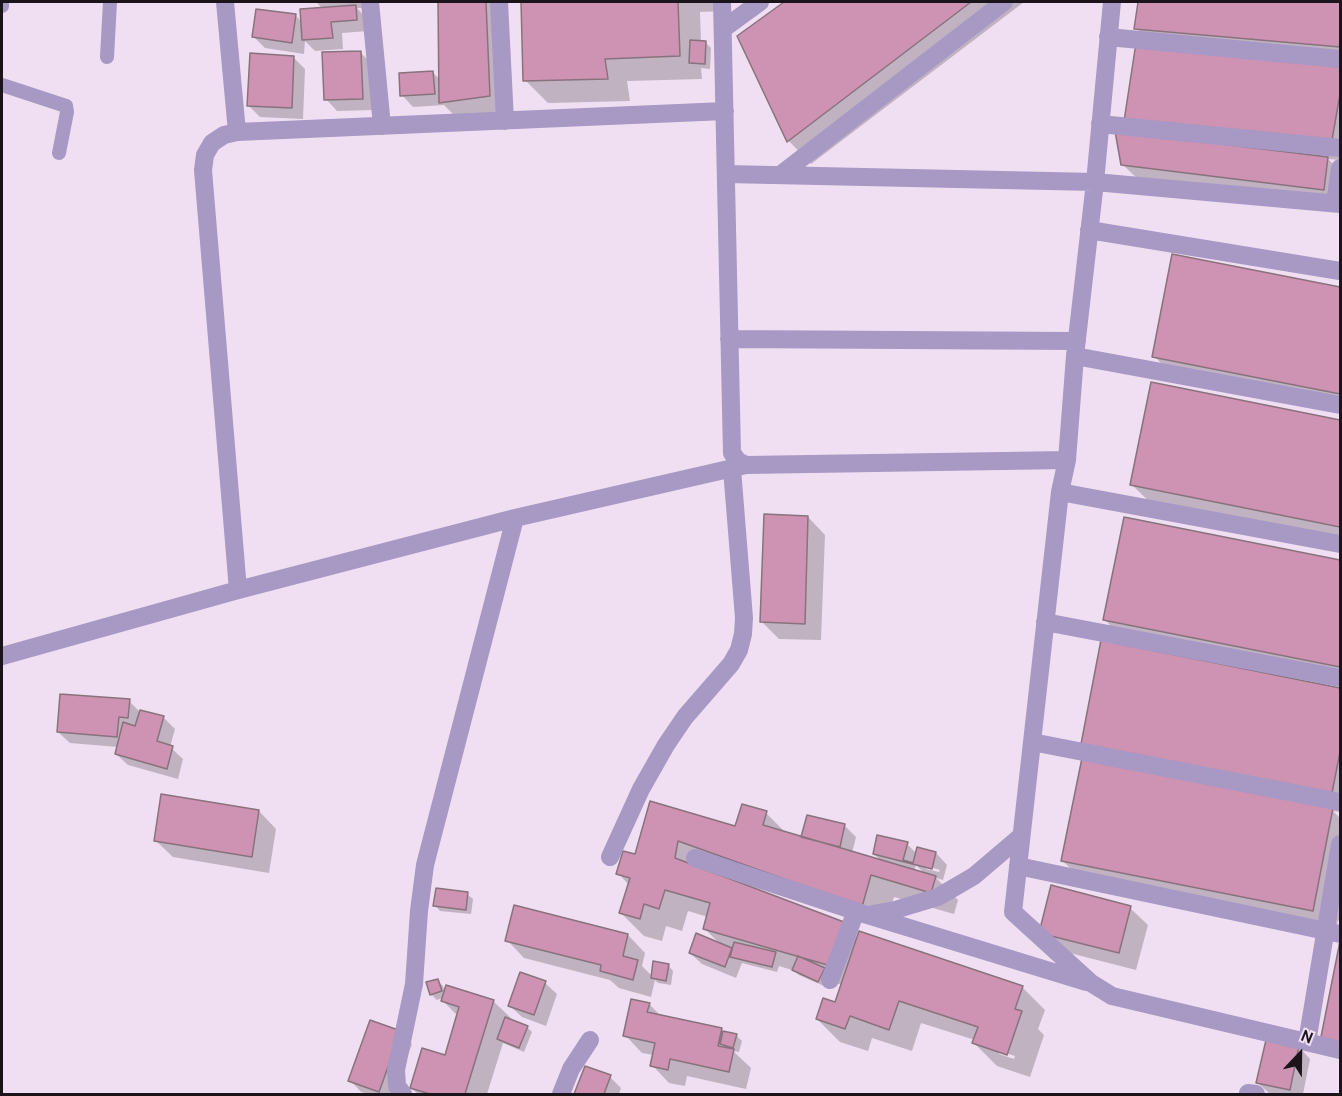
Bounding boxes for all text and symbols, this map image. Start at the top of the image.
north arrow [1270,1024,1330,1084]
text: N [1298,1026,1316,1048]

